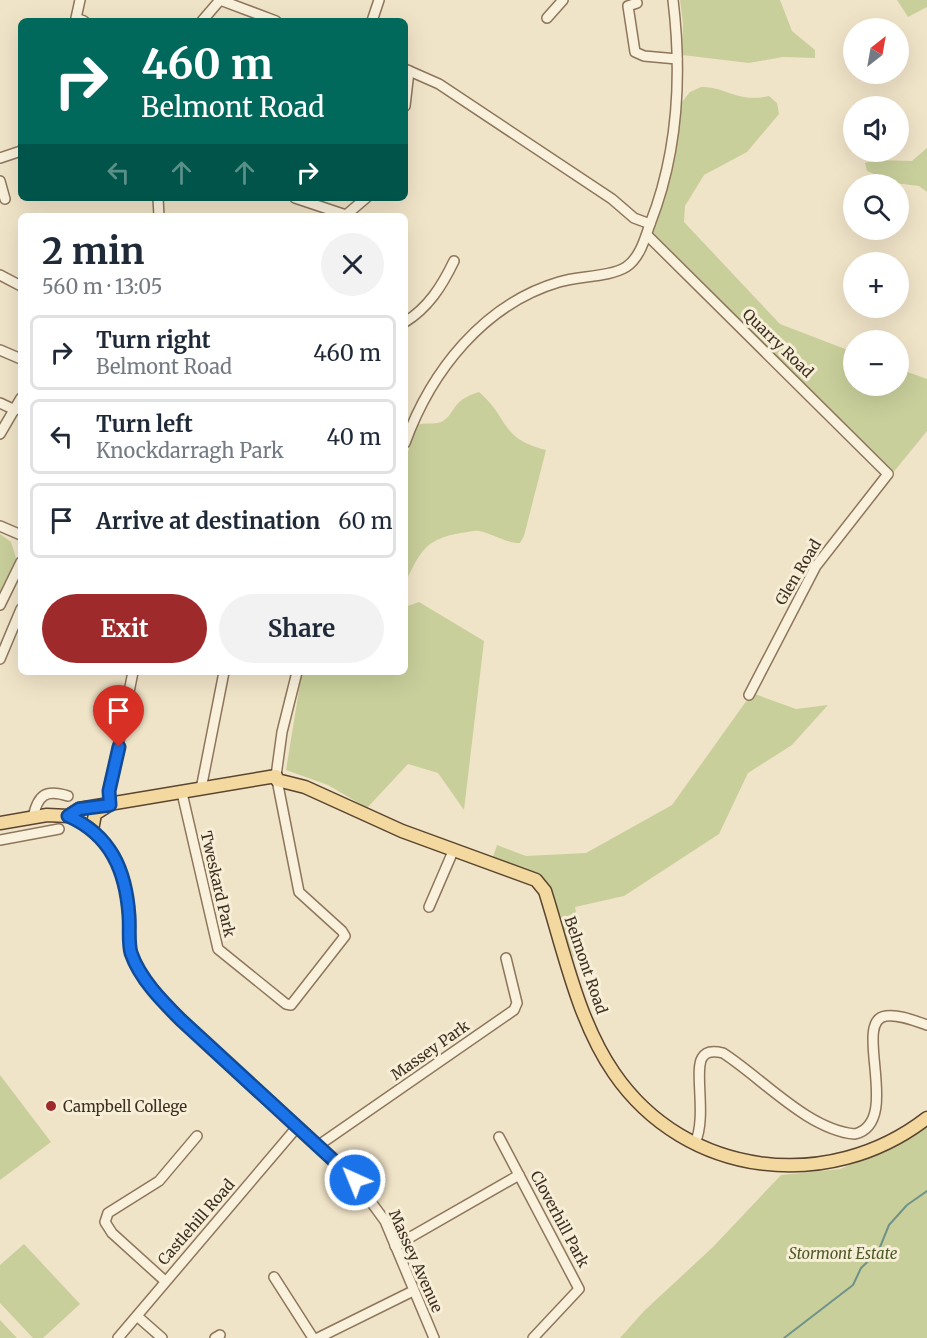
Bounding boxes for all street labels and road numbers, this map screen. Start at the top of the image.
street label: Quarry Road [739,305,817,381]
street label: Glen Road [771,536,825,608]
street label: Tweskard Park [197,829,240,939]
street label: Belmont Road [560,914,612,1016]
street label: Massey Park [387,1016,473,1084]
street label: Cloverhill Park [527,1167,594,1271]
street label: Castlehill Road [154,1175,238,1269]
street label: Massey Avenue [385,1207,447,1315]

